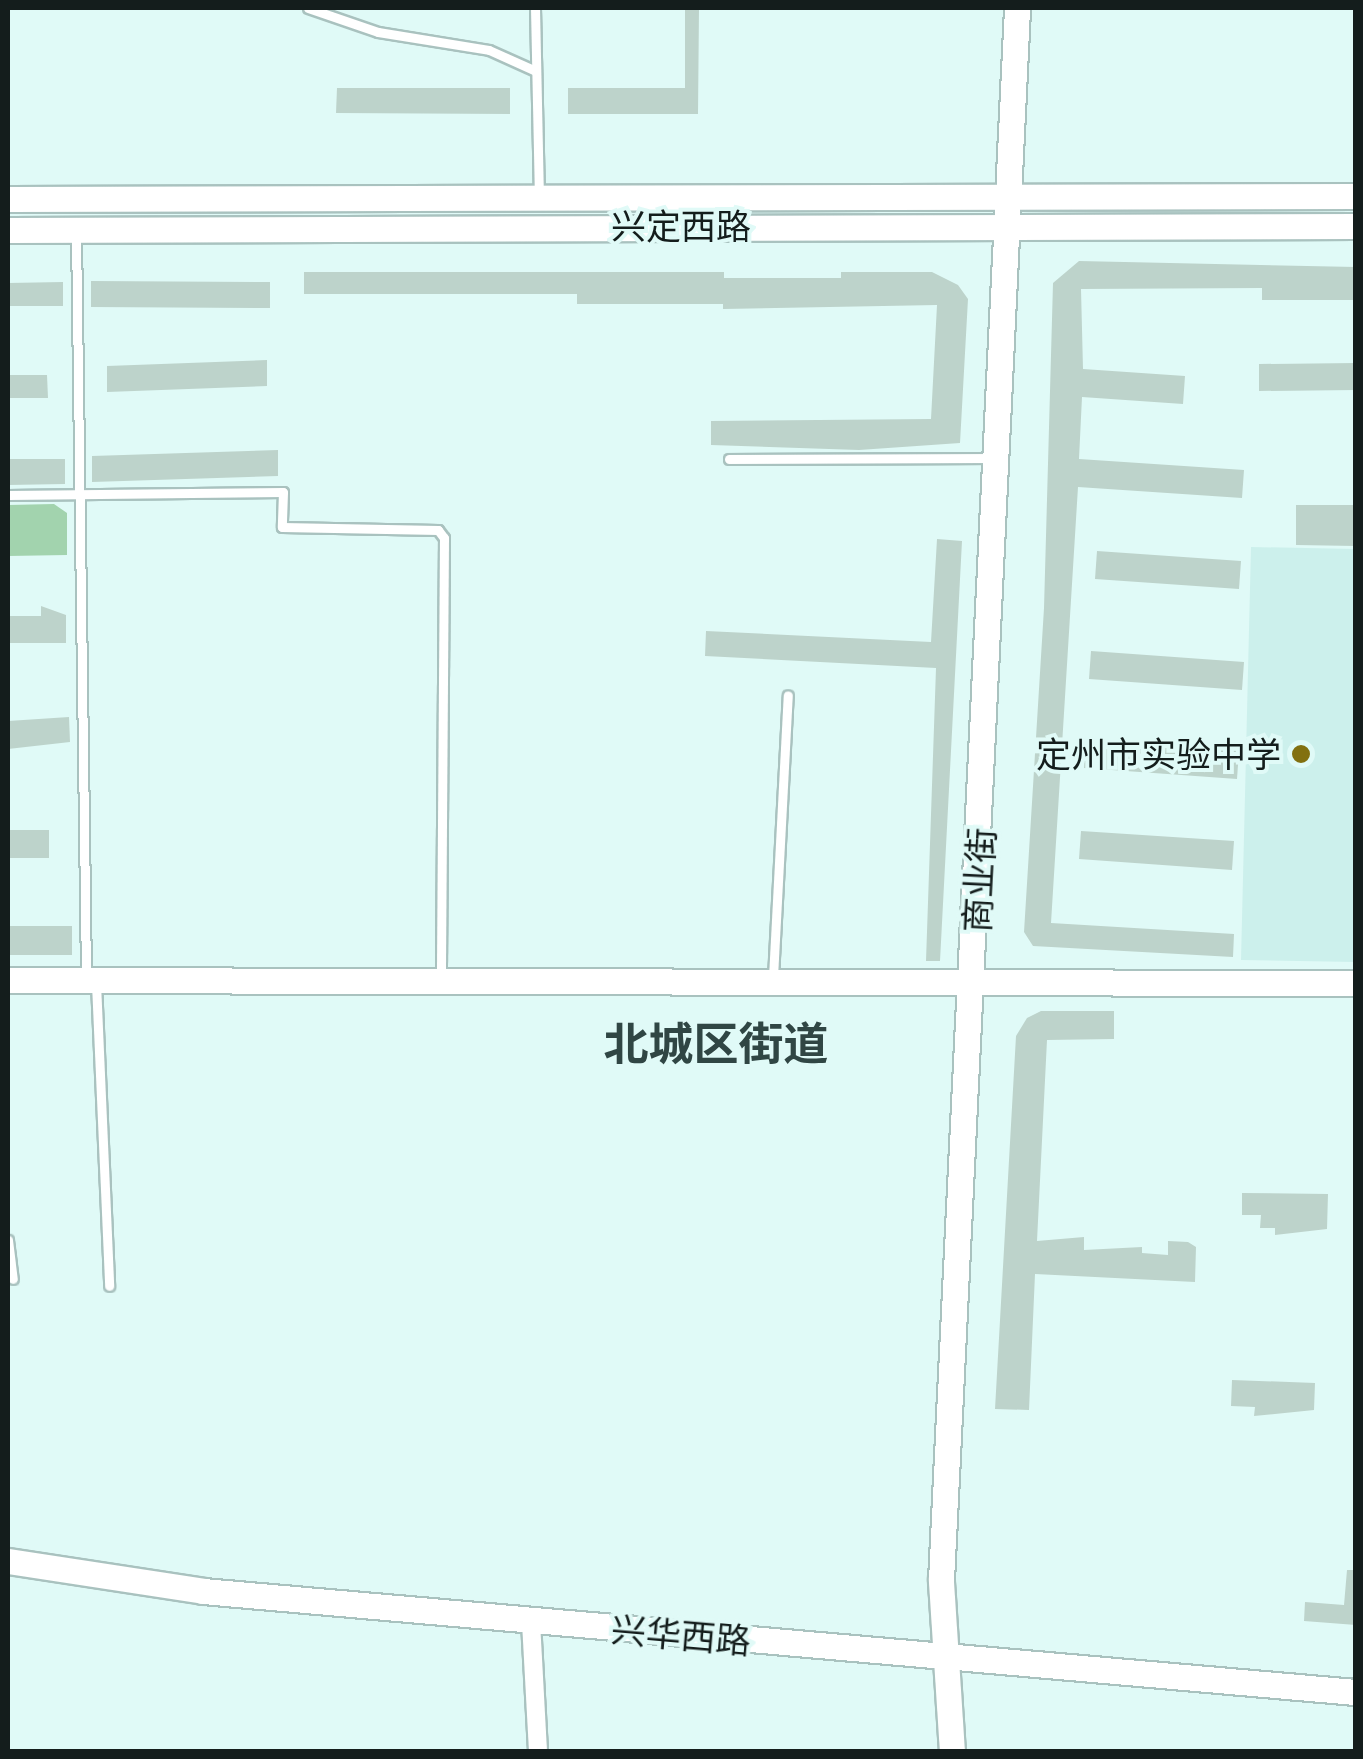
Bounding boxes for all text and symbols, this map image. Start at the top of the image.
street label: 兴定西路 [611,205,751,247]
place label: 定州市实验中学 [1036,733,1281,775]
marker: 定州市实验中学 [1290,743,1312,765]
street label: 商业街 [955,826,1003,934]
district label: 北城区街道 [604,1017,828,1071]
street label: 兴华西路 [609,1608,753,1662]

